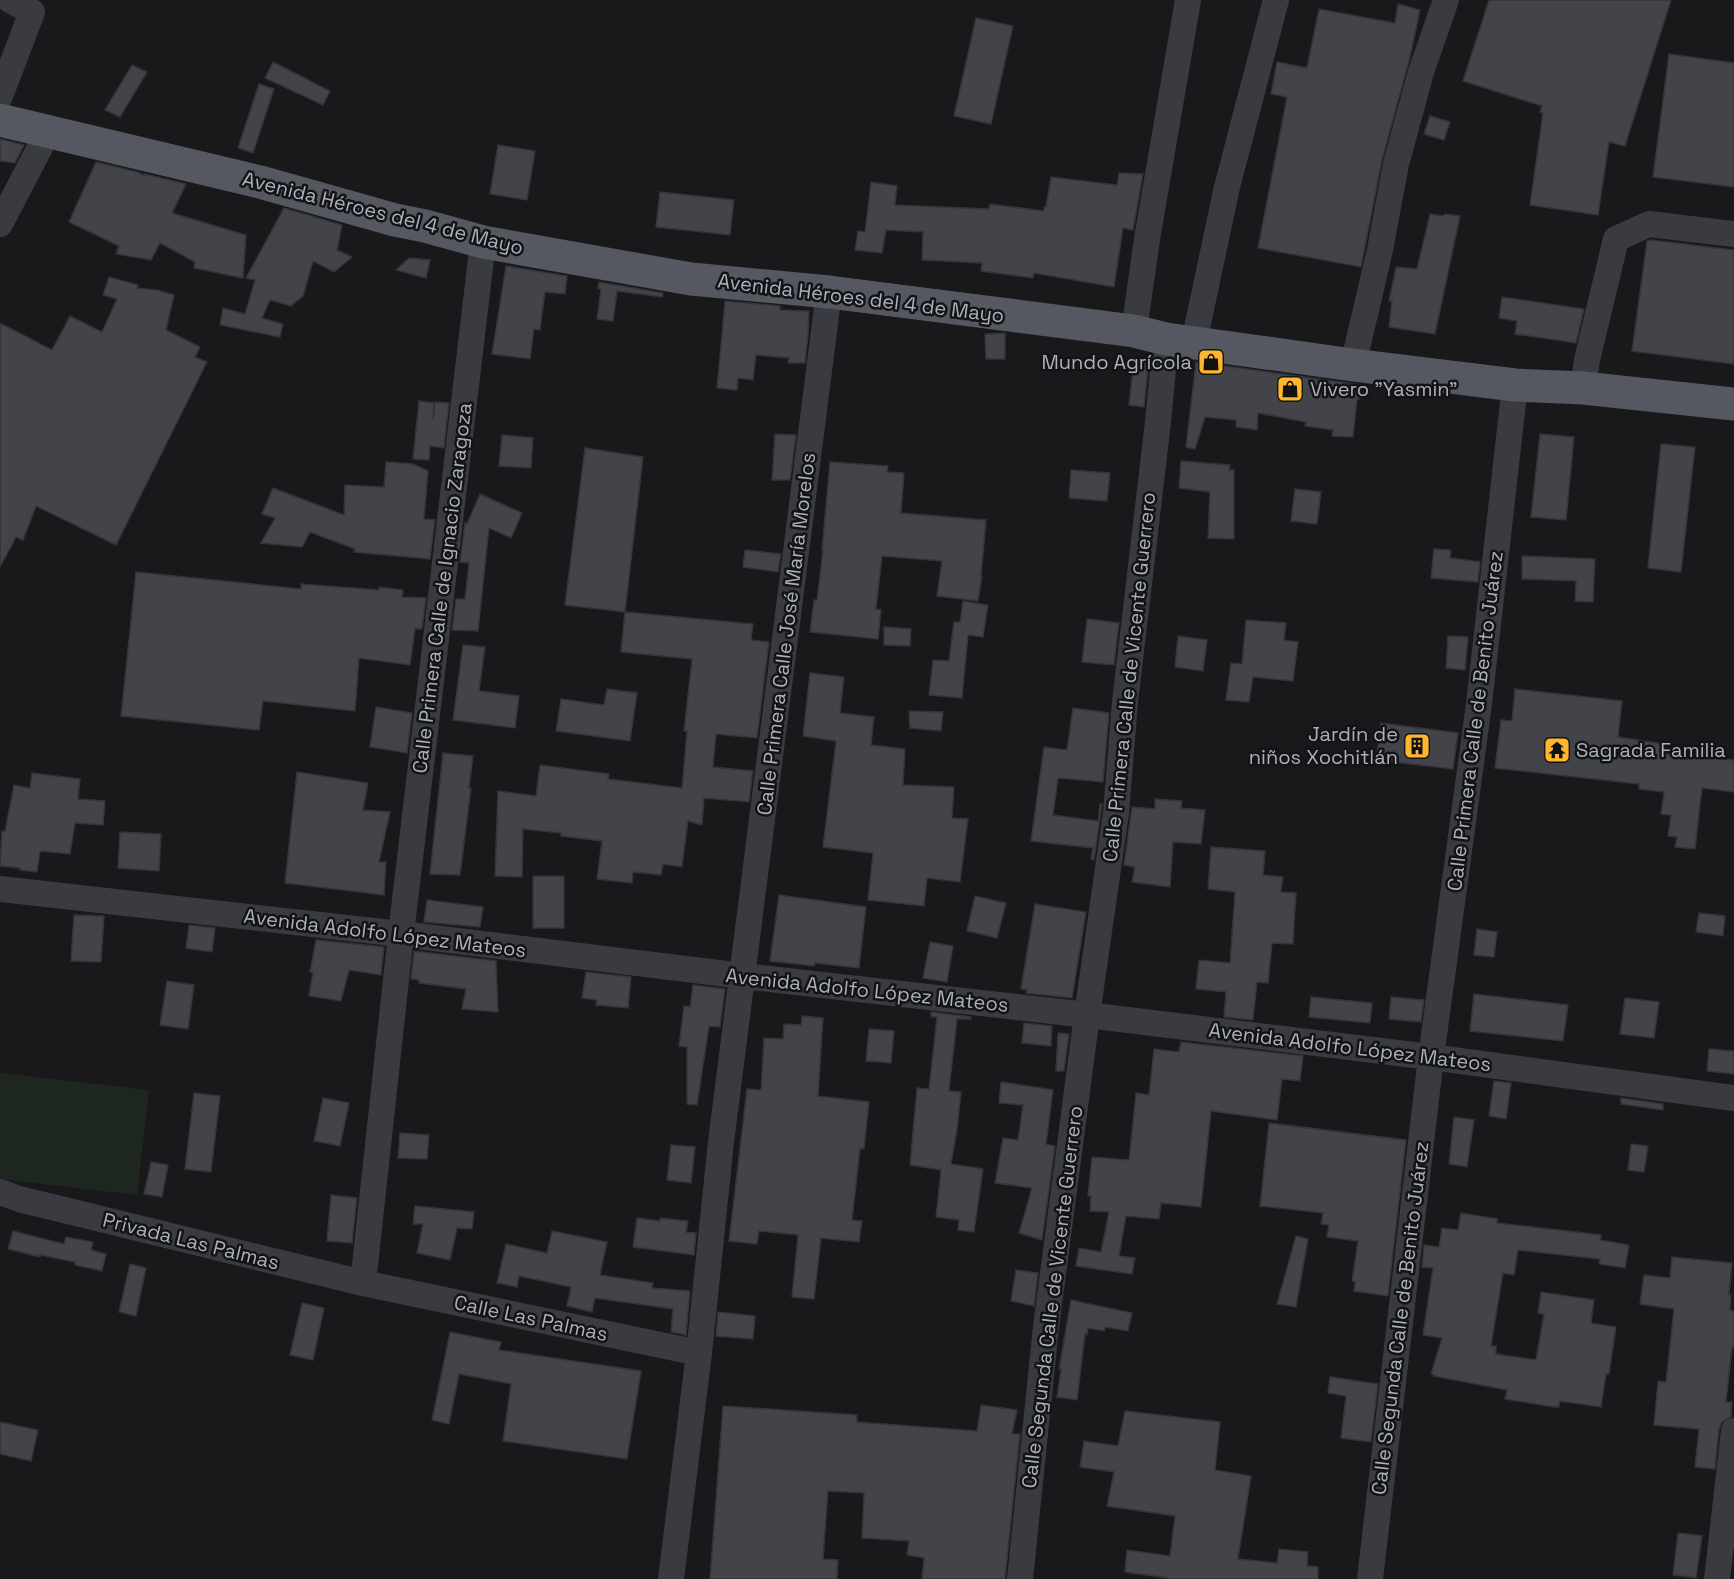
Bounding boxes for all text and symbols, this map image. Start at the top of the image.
street label: Avenida Héroes del 4 de Mayo [240,165,526,261]
street label: Avenida Héroes del 4 de Mayo [716,268,1006,328]
shop icon: Mundo Agrícola [1196,347,1226,377]
place label: Mundo Agrícola [1041,349,1192,375]
shop icon: Vivero "Yasmin" [1275,374,1305,404]
place label: Vivero "Yasmin" [1310,376,1457,402]
street label: Calle Primera Calle de Ignacio Zaragoza [406,401,478,775]
street label: Calle Primera Calle José María Morelos [751,451,821,817]
street label: Calle Primera Calle de Vicente Guerrero [1097,491,1161,863]
street label: Calle Primera Calle de Benito Juárez [1441,550,1509,892]
place label: Jardín de niños Xochitlán [1249,721,1398,770]
building icon: Jardín de niños Xochitlán [1402,731,1432,761]
temple icon: Sagrada Familia [1542,735,1572,765]
place label: Sagrada Familia [1576,737,1726,763]
street label: Avenida Adolfo López Mateos [242,903,528,963]
street label: Avenida Adolfo López Mateos [724,962,1010,1018]
street label: Avenida Adolfo López Mateos [1207,1017,1493,1077]
street label: Calle Segunda Calle de Vicente Guerrero [1016,1104,1088,1490]
street label: Calle Segunda Calle de Benito Juárez [1365,1140,1435,1496]
street label: Privada Las Palmas [100,1206,282,1276]
street label: Calle Las Palmas [452,1289,610,1347]

